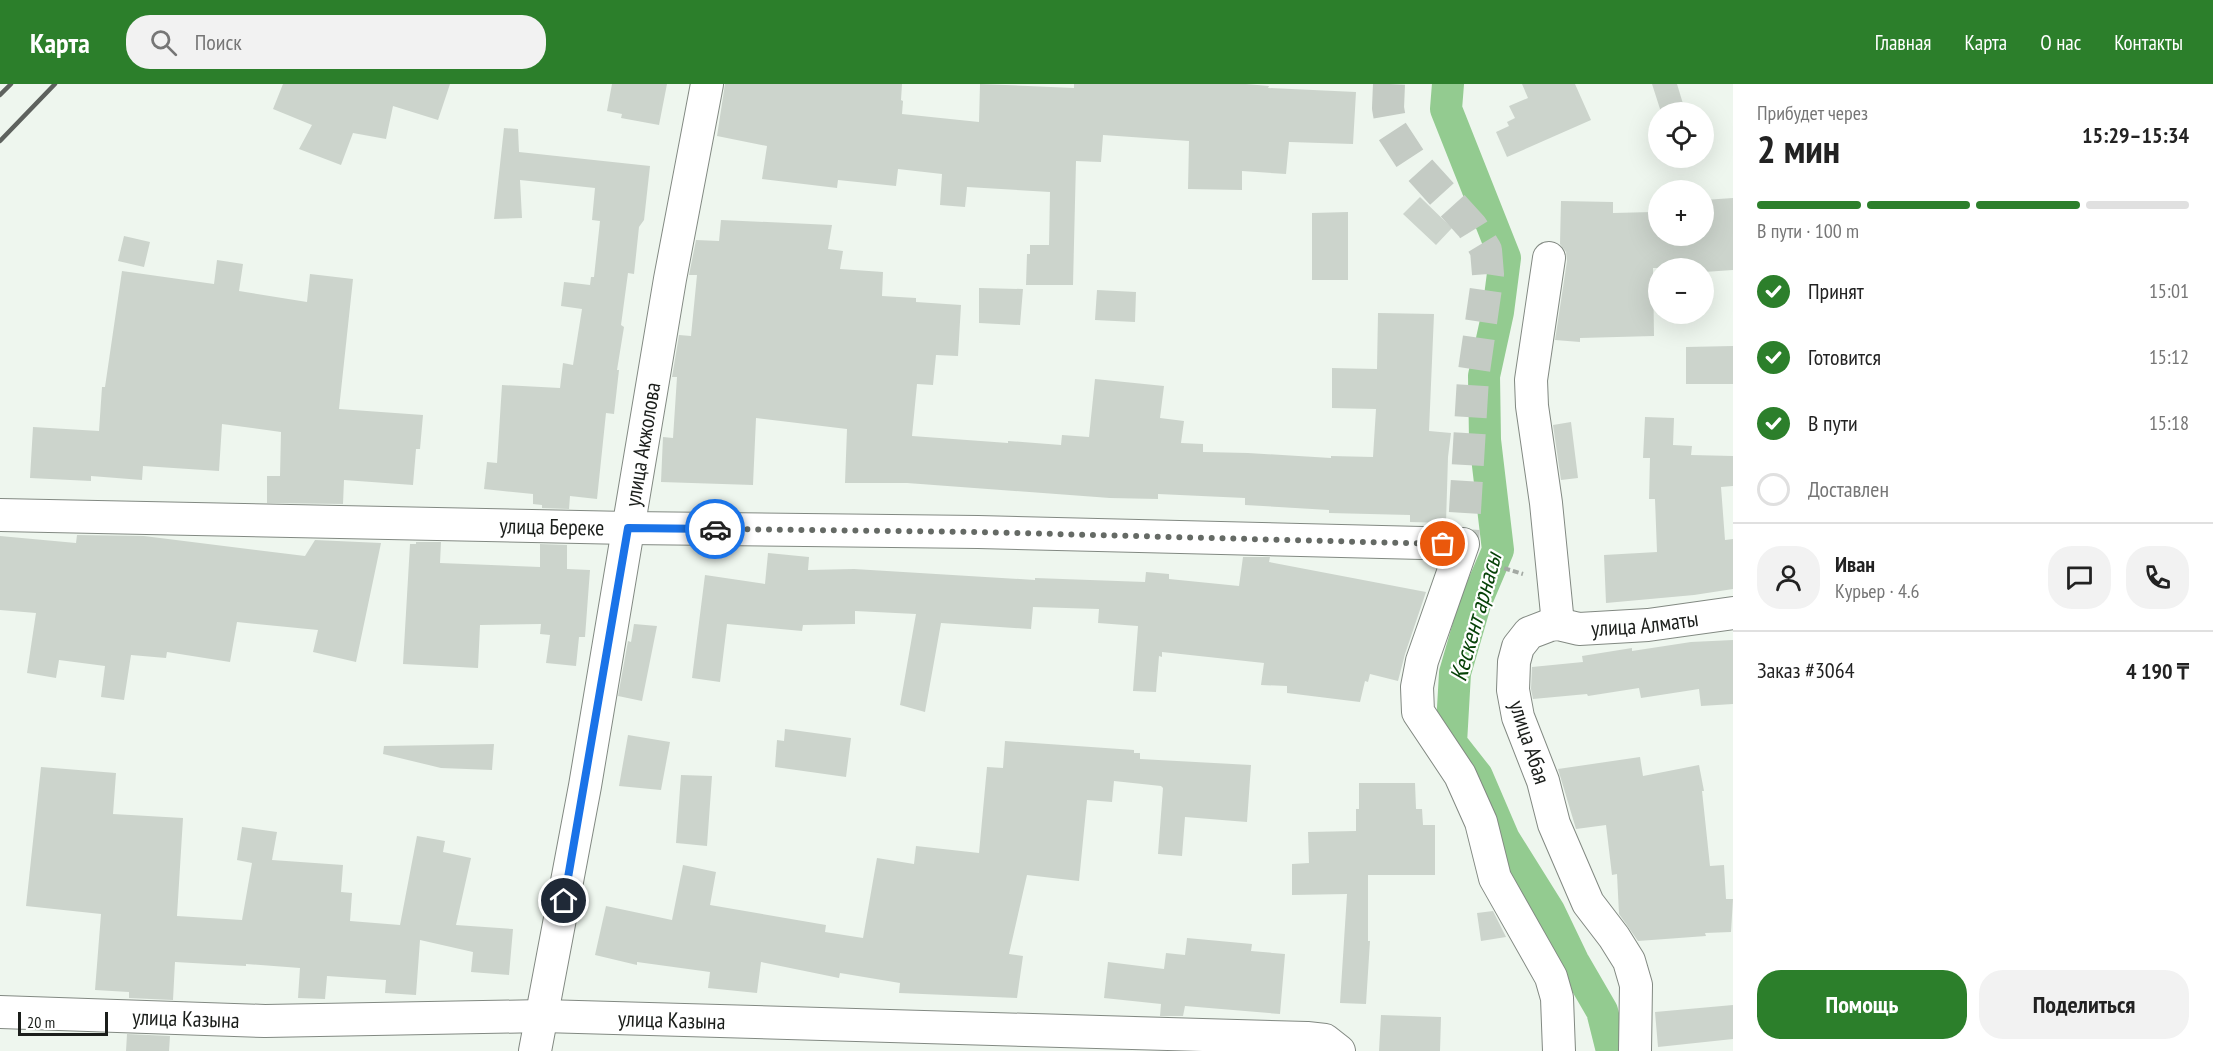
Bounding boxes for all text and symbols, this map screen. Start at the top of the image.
search box [126,15,546,69]
text: Карта [30,24,90,61]
icon: search [147,26,180,59]
text: Поиск [195,28,242,56]
text: Главная [1875,29,1931,56]
text: Карта [1964,29,2007,56]
text: О нас [2040,29,2081,56]
text: Контакты [2114,29,2183,56]
text: Прибудет через [1757,100,1868,126]
map controls [1648,102,1714,324]
button: locate [1648,102,1714,168]
text: 15:29–15:34 [2082,121,2189,149]
text: 2 мин [1757,123,1840,174]
button: + [1648,180,1714,246]
text: В пути · 100 m [1757,218,1859,244]
button: − [1648,258,1714,324]
icon: check [1757,275,1790,308]
text: Принят [1808,277,1864,305]
text: 15:01 [2149,278,2189,304]
icon: check [1757,341,1790,374]
text: Готовится [1808,343,1881,371]
text: 15:12 [2149,344,2189,370]
street label: улица Акжолова [618,380,666,509]
icon: check [1757,407,1790,440]
text: В пути [1808,409,1858,437]
text: 15:18 [2149,410,2189,436]
text: Доставлен [1808,475,1889,503]
courier [685,499,745,559]
street label: улица Береке [499,511,605,542]
icon: car [699,513,732,546]
pin [1417,518,1468,569]
icon: bag [1426,527,1459,560]
button: person [1757,546,1820,609]
button: chat [2048,546,2111,609]
button: phone [2126,546,2189,609]
water label: Кескент арнасы [1442,547,1509,685]
text: Иван [1835,550,1875,578]
text: Курьер · 4.6 [1835,578,1920,604]
street label: улица Алматы [1590,604,1700,642]
text: Заказ #3064 [1757,656,1855,684]
text: 4 190 ₸ [2126,657,2189,685]
street label: улица Абая [1503,697,1557,787]
pin [538,875,589,926]
icon: home [547,884,580,917]
button: Помощь [1757,970,1967,1039]
button: Поделиться [1979,970,2189,1039]
street label: улица Казына [132,1002,240,1034]
street label: улица Казына [618,1004,726,1035]
scale bar [18,1009,108,1036]
text: 20 m [27,1012,55,1032]

